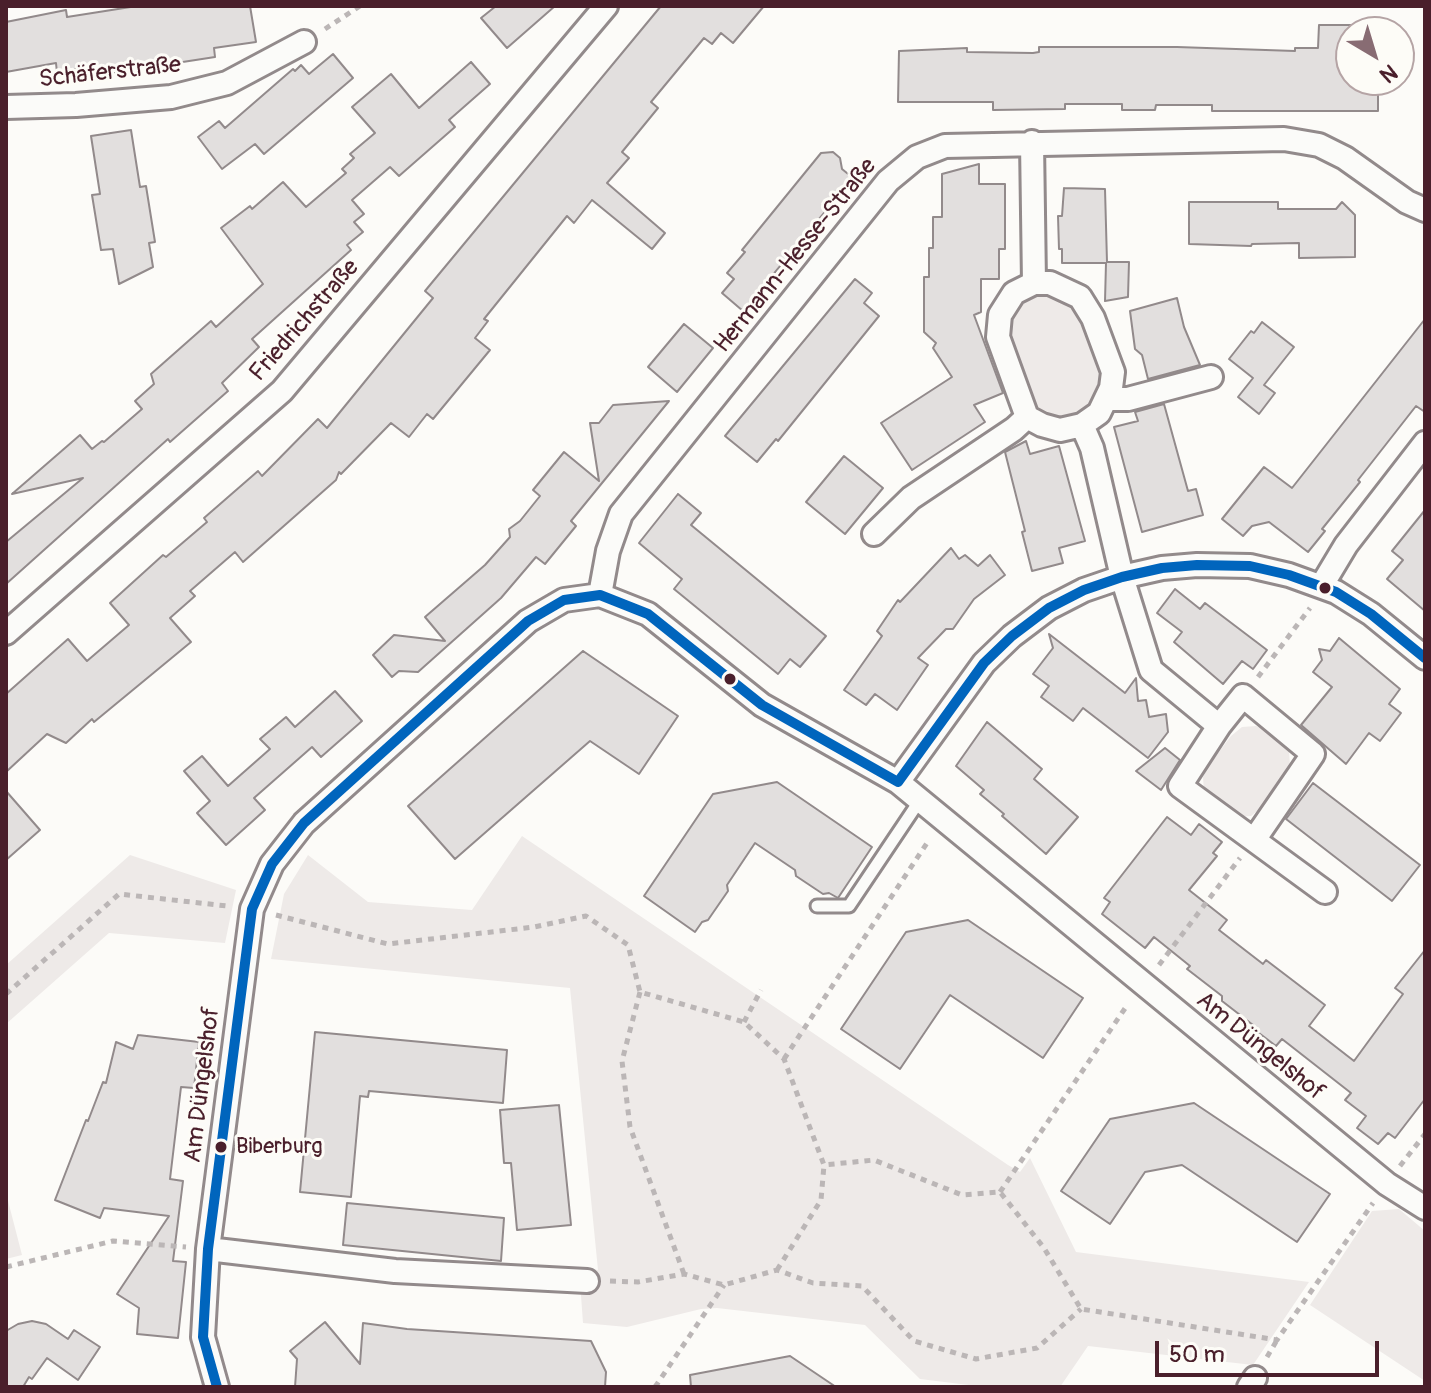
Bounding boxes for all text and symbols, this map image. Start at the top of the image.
north arrow [1335,16,1415,96]
street label: Schäferstraße [38,51,182,95]
text: N [1374,58,1403,89]
street label: Hermann-Hesse-Straße [709,153,883,359]
street label: Friedrichstraße [244,254,366,388]
unlabelled marker [1317,580,1333,596]
unlabelled marker [722,671,738,687]
street label: Am Düngelshof [1190,986,1330,1108]
street label: Am Düngelshof [179,1005,227,1165]
place label: Biberburg [236,1134,323,1160]
marker: Biberburg [213,1139,229,1155]
scale bar [1159,1325,1383,1375]
text: 50 m [1169,1340,1225,1369]

